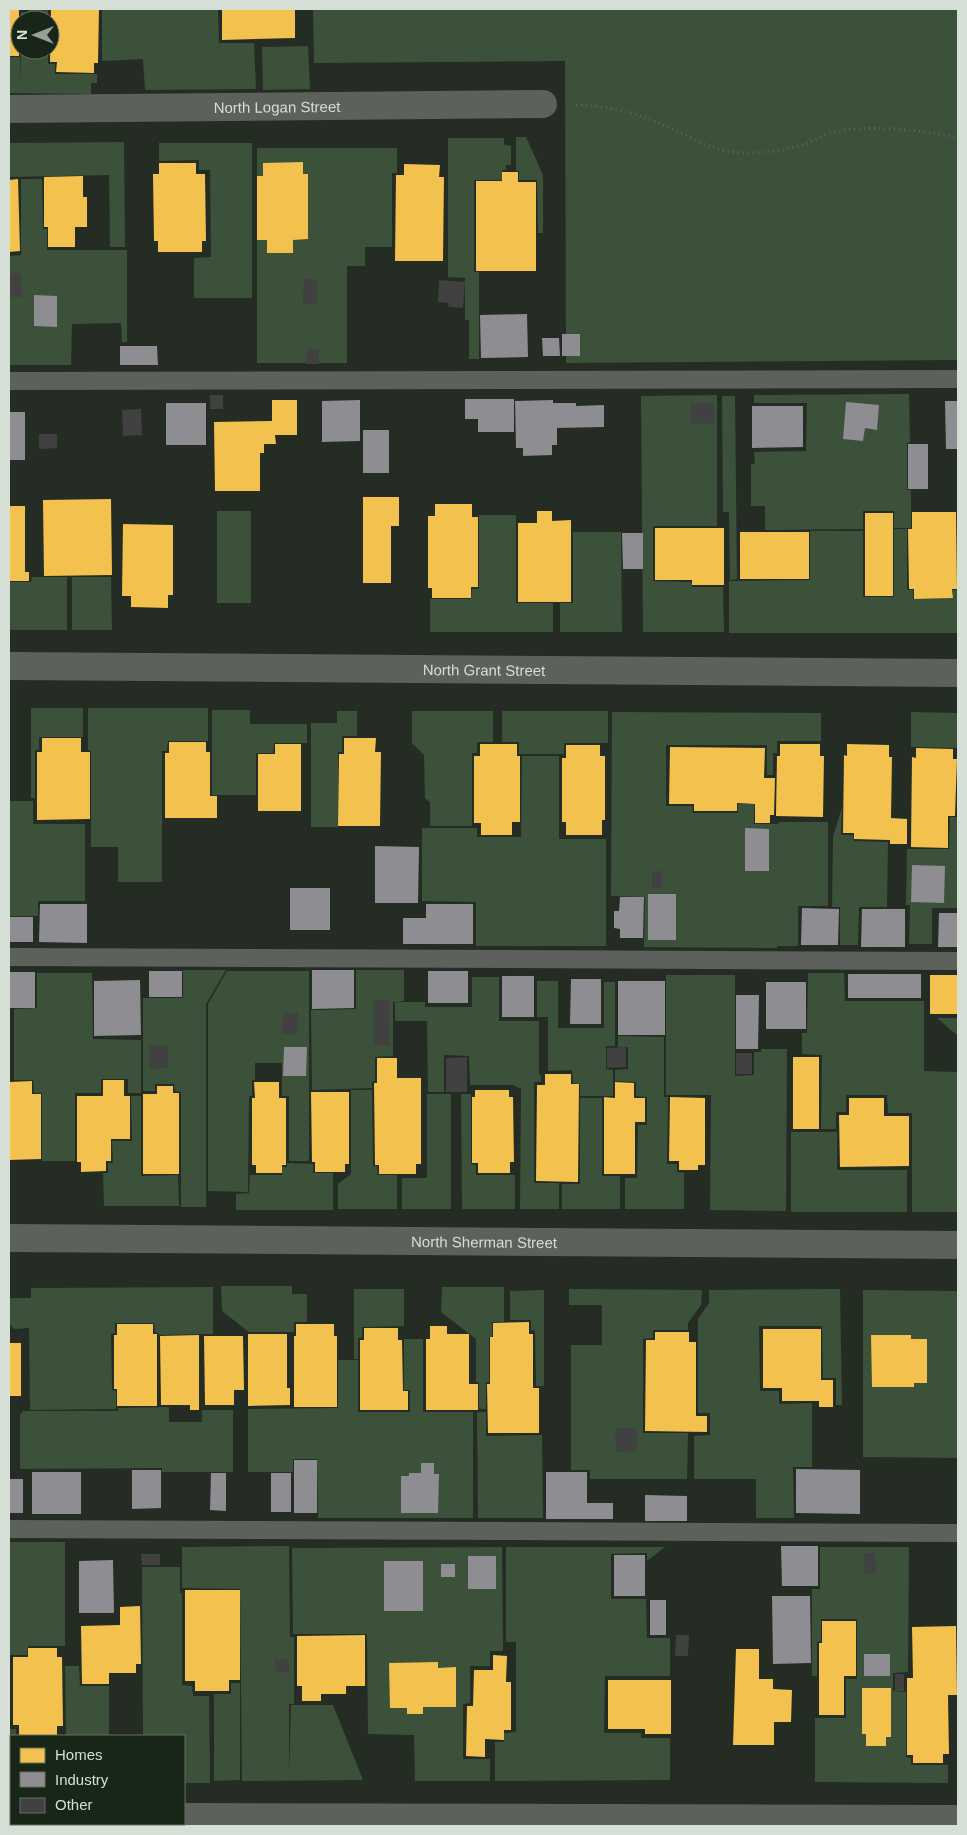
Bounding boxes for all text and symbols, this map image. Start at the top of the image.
north arrow [10,10,60,60]
text: N [14,30,30,40]
street label: North Logan Street [214,97,341,116]
street label: North Grant Street [423,661,546,678]
street label: North Sherman Street [411,1232,558,1251]
legend [10,1735,185,1825]
text: Homes [55,1746,103,1763]
text: Industry [55,1771,109,1788]
text: Other [55,1796,93,1813]

